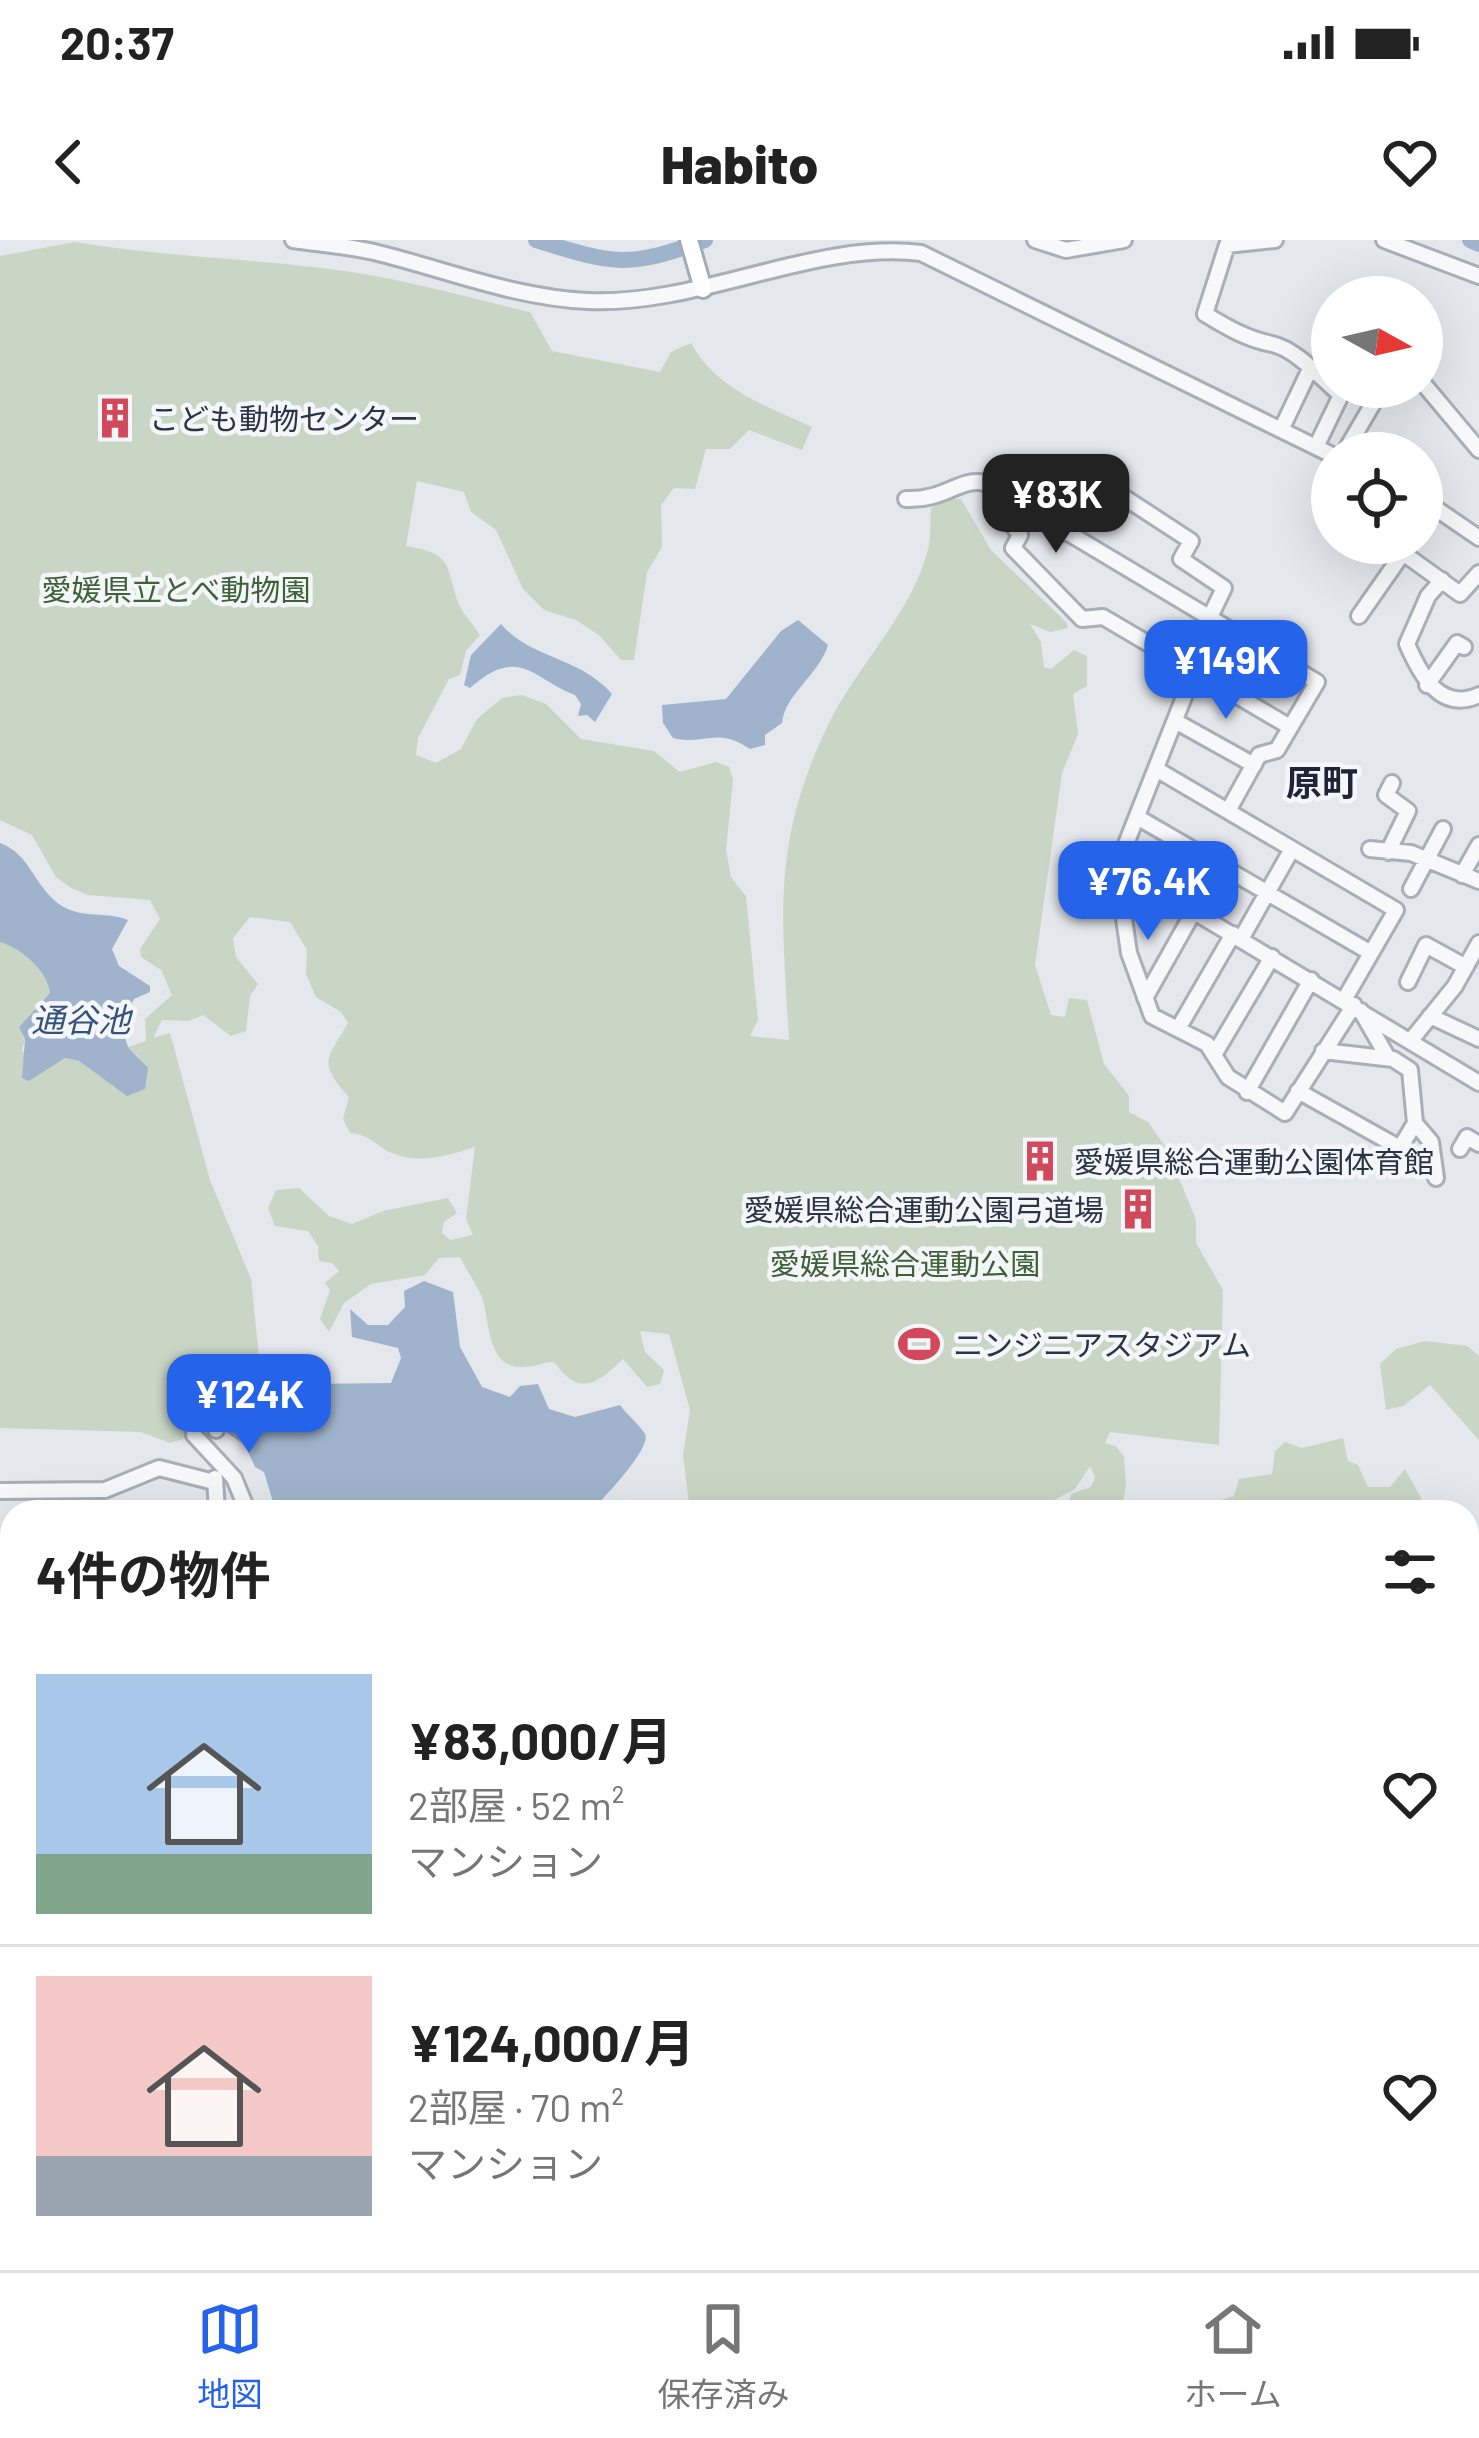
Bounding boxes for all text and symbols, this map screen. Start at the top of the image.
text: 20:37 [60,15,174,69]
icon: back [36,129,102,195]
icon: heart [1377,129,1443,195]
text: Habito [661,130,818,195]
north arrow [1311,276,1443,408]
map controls [1311,276,1443,564]
building icon: こども動物センター [92,395,138,441]
place label: こども動物センター [149,400,419,436]
button: locate [1311,432,1443,564]
pin: ¥83K [985,454,1127,556]
text: ¥83K [1009,469,1103,516]
park label: 愛媛県立とべ動物園 [42,571,310,607]
pin: ¥149K [1142,620,1310,722]
text: ¥149K [1171,635,1281,682]
district label: 原町 [1286,760,1358,803]
pin: ¥76.4K [1050,841,1246,943]
text: ¥76.4K [1085,856,1211,903]
water label: 通谷池 [32,999,134,1039]
building icon: 愛媛県総合運動公園体育館 [1017,1138,1063,1184]
place label: 愛媛県総合運動公園体育館 [1074,1143,1434,1179]
building icon: 愛媛県総合運動公園弓道場 [1115,1186,1161,1232]
place label: 愛媛県総合運動公園弓道場 [744,1191,1104,1227]
park label: 愛媛県総合運動公園 [770,1245,1040,1281]
sports icon: ニンジニアスタジアム [896,1321,942,1367]
place label: ニンジニアスタジアム [953,1326,1251,1362]
pin: ¥124K [165,1354,333,1456]
text: ¥124K [194,1369,304,1416]
icon: filters [1377,1539,1443,1605]
text: 4件の物件 [36,1543,271,1604]
text: ¥83,000/月 [408,1709,673,1770]
icon: home [132,1722,276,1866]
icon: heart [1377,1761,1443,1827]
text: 2部屋 · 52 m² [408,1781,624,1828]
text: マンション [408,1837,603,1884]
text: ¥124,000/月 [408,2011,695,2072]
icon: home [132,2024,276,2168]
icon: heart [1377,2063,1443,2129]
text: 2部屋 · 70 m² [408,2083,624,2130]
text: マンション [408,2139,603,2186]
tab: 地図 [197,2296,263,2416]
tab: 保存済み [657,2296,789,2416]
tab: ホーム [1184,2296,1282,2416]

